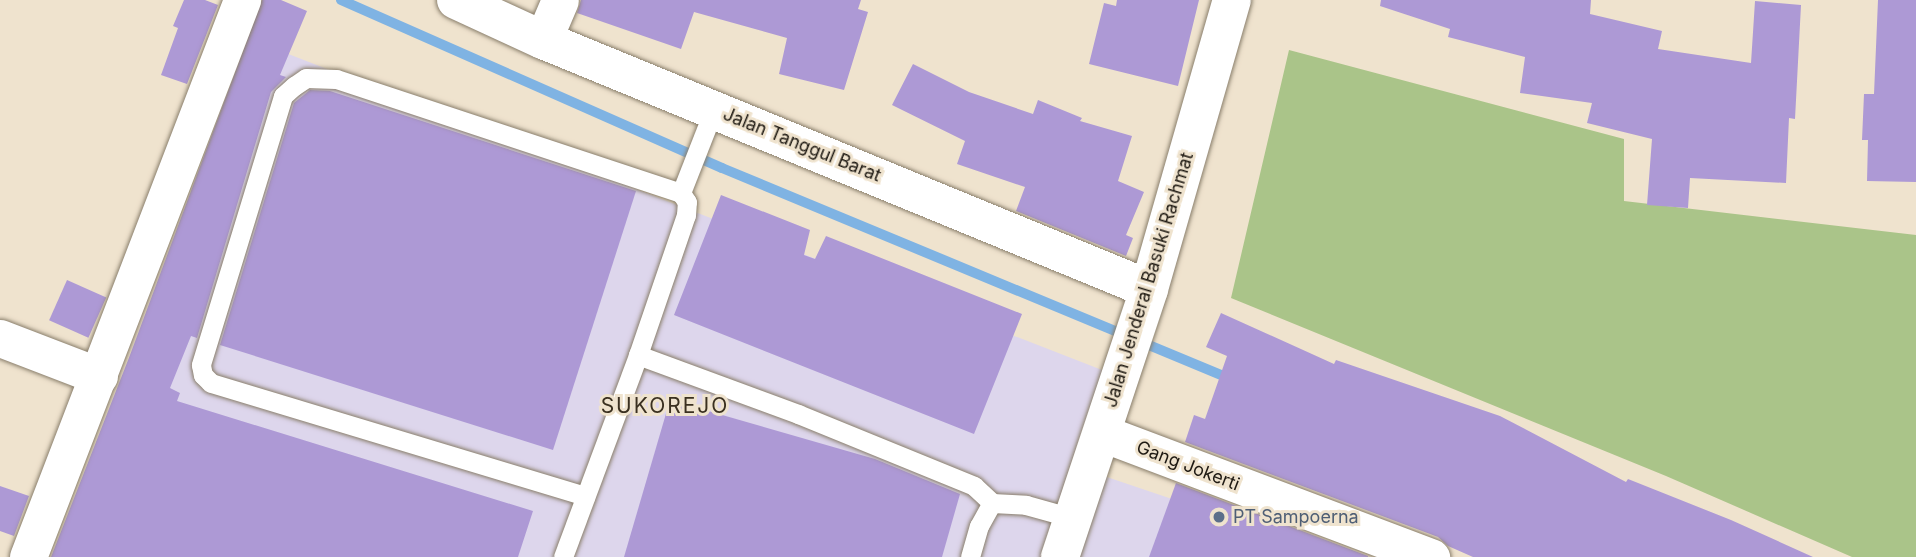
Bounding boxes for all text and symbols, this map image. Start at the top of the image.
street label: Jalan Tanggul Barat [720,103,884,187]
street label: Jalan Jenderal Basuki Rachmat [1100,150,1198,410]
district label: SUKOREJO [602,393,728,419]
street label: Gang Jokerti [1133,436,1243,496]
place label: PT Sampoerna [1233,506,1359,528]
marker: PT Sampoerna [1211,509,1227,525]

